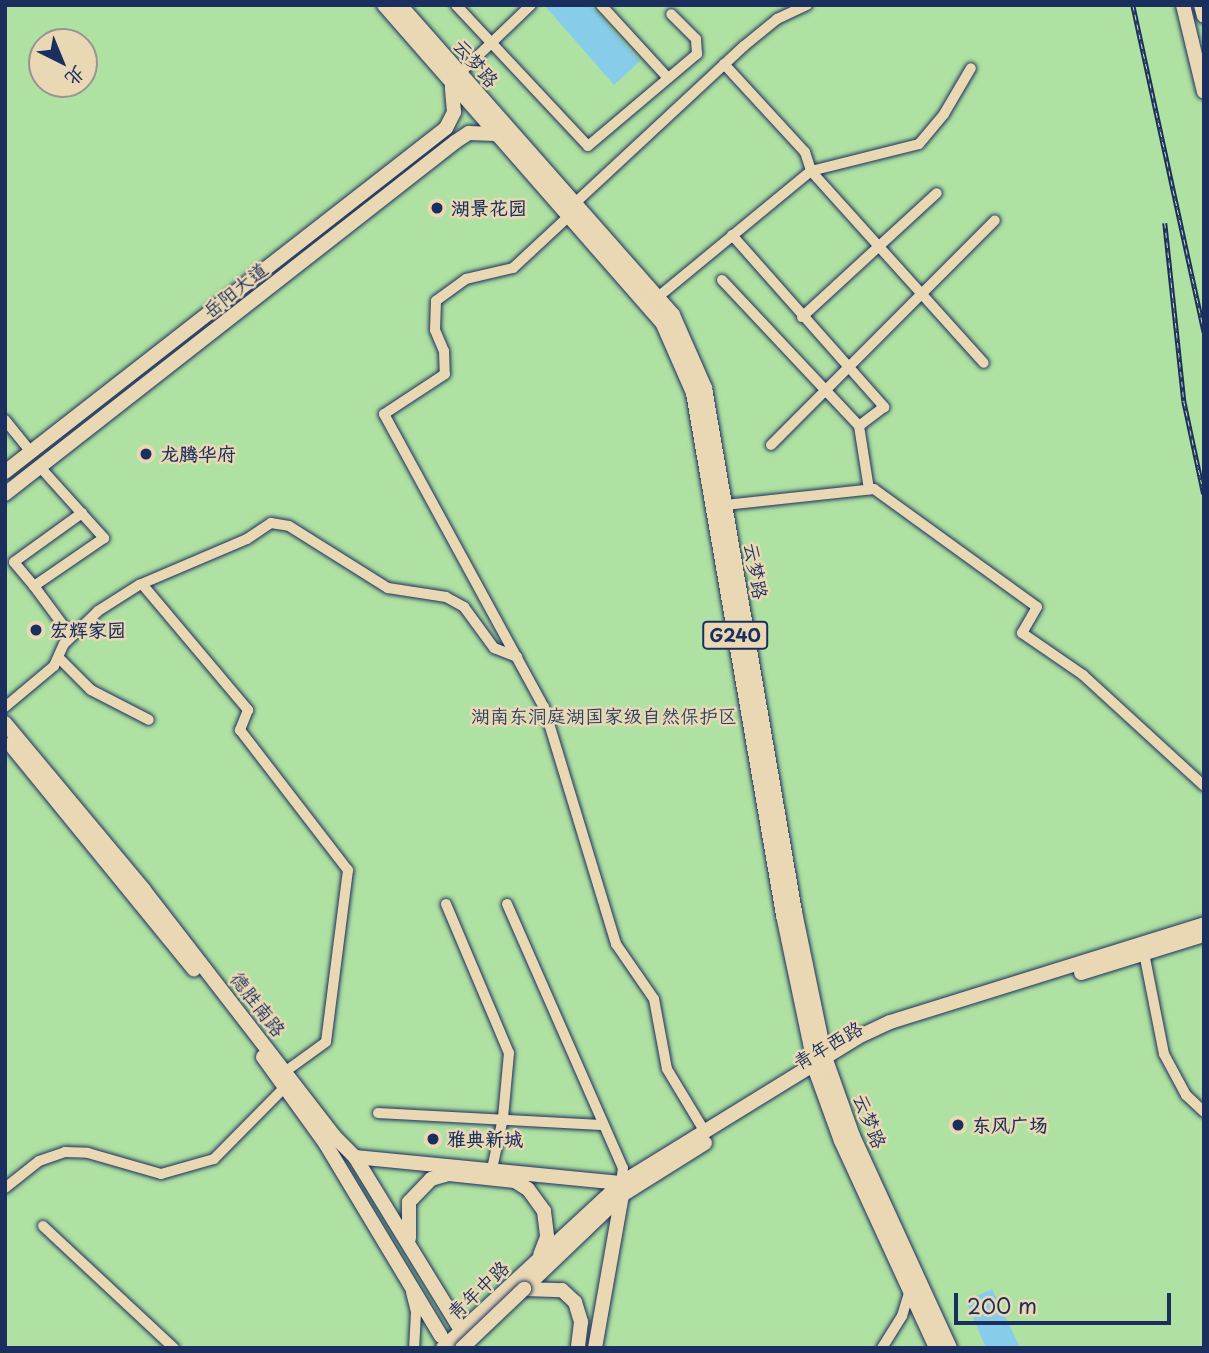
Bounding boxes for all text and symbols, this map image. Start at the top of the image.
north arrow [28,28,98,98]
street label: 云梦路 [449,34,503,92]
text: 北 [59,60,92,94]
place label: 湖景花园 [451,197,527,219]
marker: 湖景花园 [429,200,445,216]
street label: 岳阳大道 [198,258,272,322]
place label: 龙腾华府 [160,443,236,465]
marker: 龙腾华府 [138,446,154,462]
street label: 云梦路 [740,541,772,601]
place label: 宏辉家园 [50,619,126,641]
road number: G240 [702,620,768,650]
marker: 宏辉家园 [28,622,44,638]
park label: 湖南东洞庭湖国家级自然保护区 [471,705,737,727]
street label: 德胜南路 [226,967,290,1041]
street label: 青年西路 [789,1016,867,1074]
street label: 云梦路 [849,1090,891,1152]
place label: 东风广场 [972,1114,1048,1136]
marker: 东风广场 [950,1117,966,1133]
place label: 雅典新城 [447,1128,523,1150]
marker: 雅典新城 [425,1131,441,1147]
street label: 青年中路 [442,1256,514,1324]
scale bar [957,1280,1174,1324]
text: 200 m [967,1289,1037,1321]

